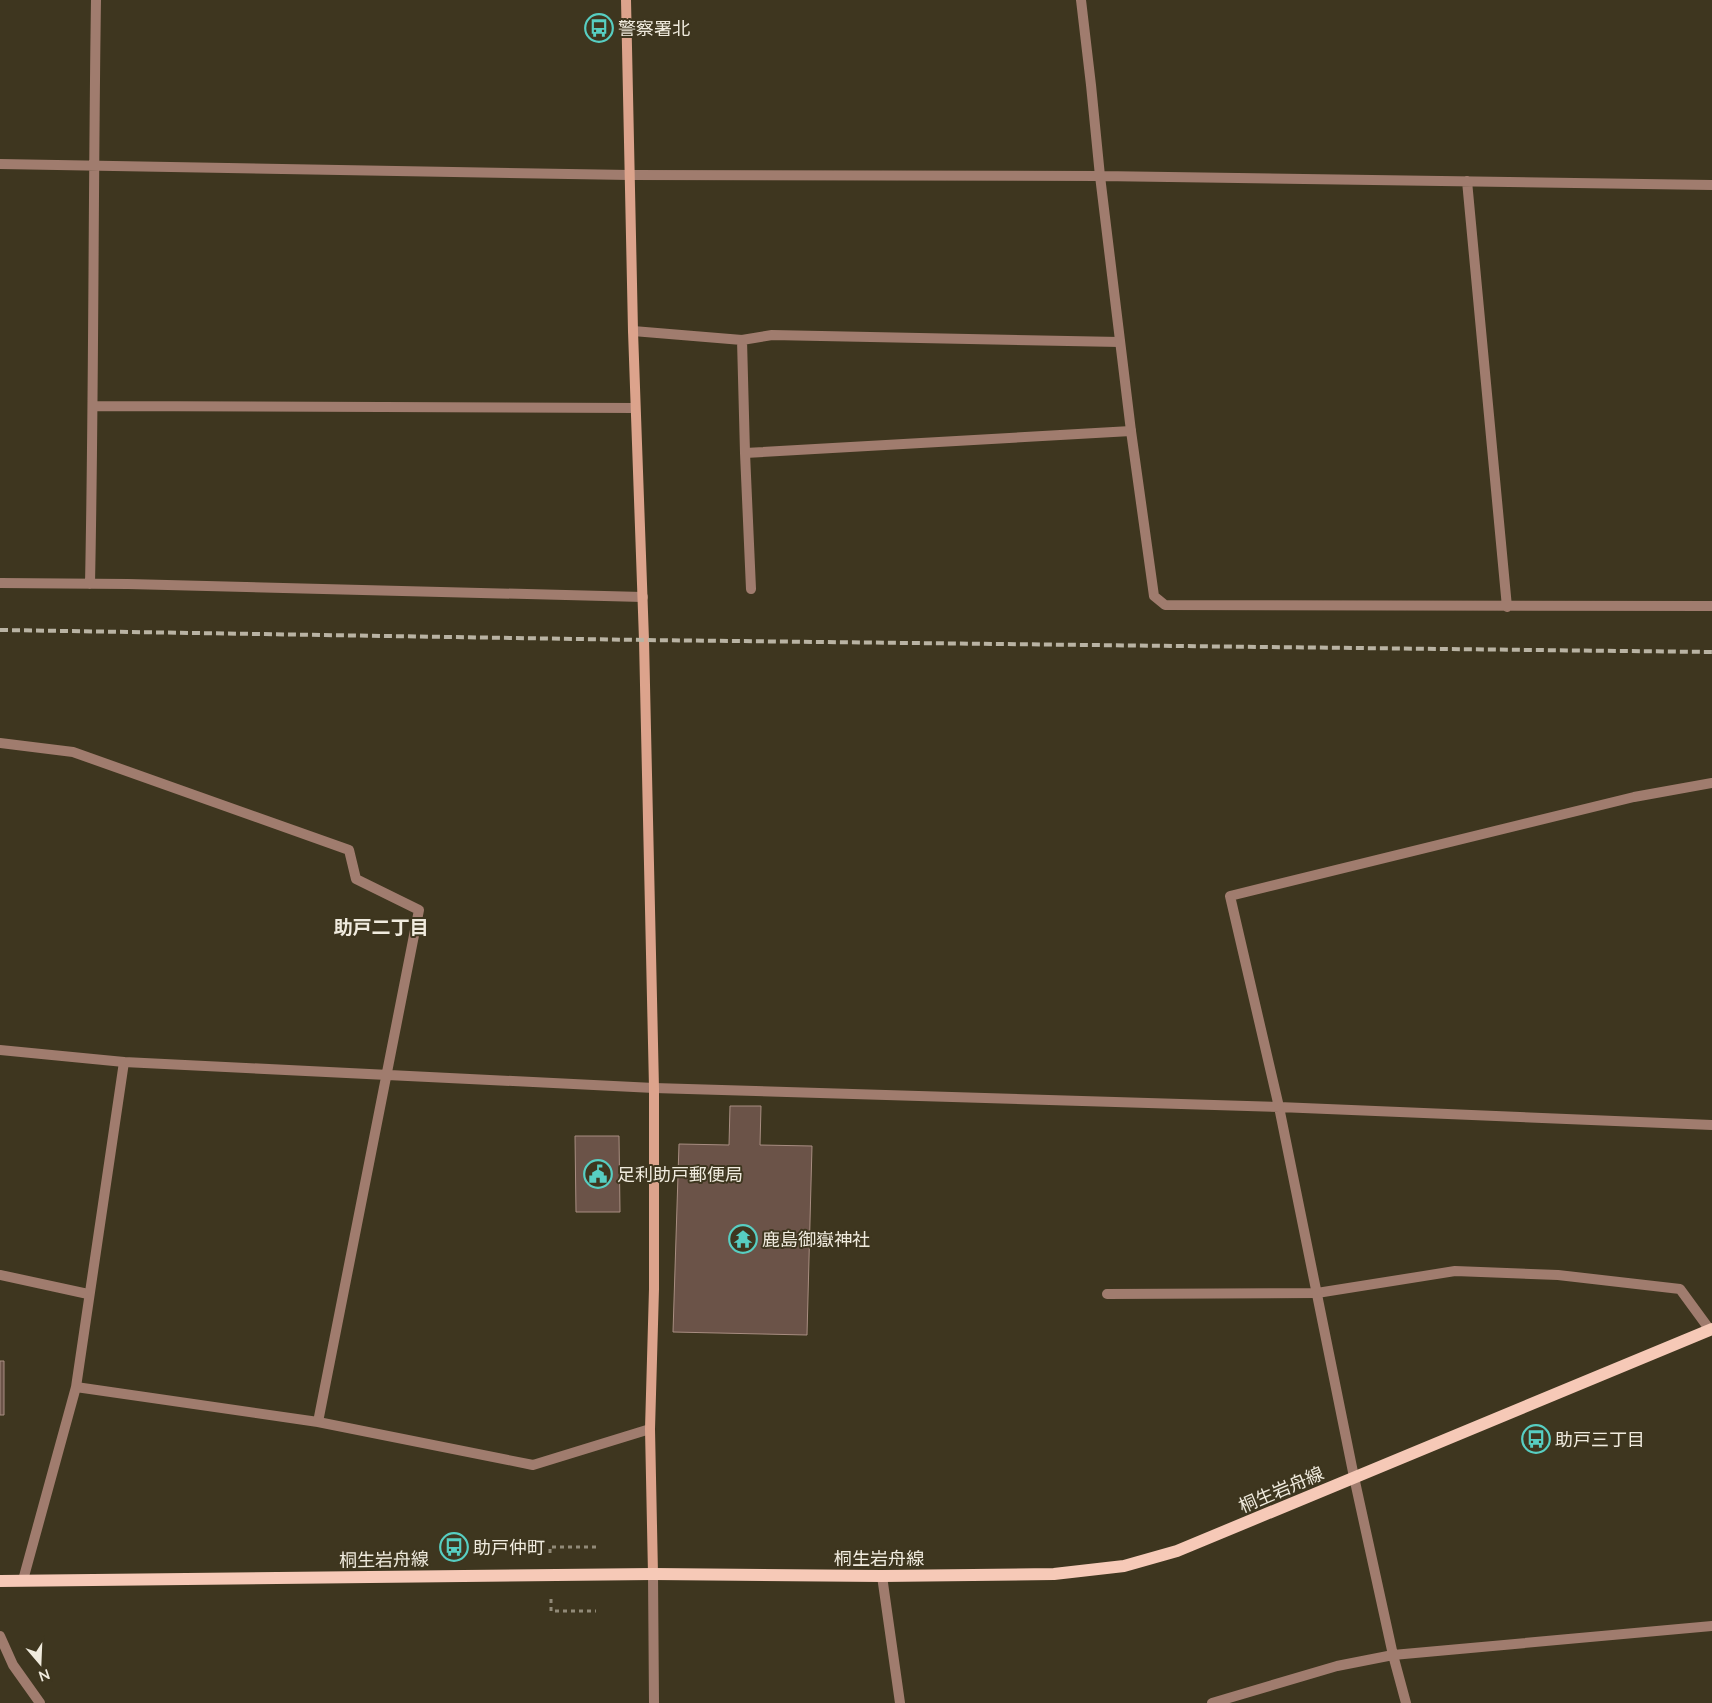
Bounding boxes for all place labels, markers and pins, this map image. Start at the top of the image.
bus stop icon: 警察署北 [584,13,614,43]
place label: 警察署北 [618,17,690,39]
public building icon: 足利助戸郵便局 [583,1159,613,1189]
place label: 足利助戸郵便局 [617,1163,743,1185]
temple icon: 鹿島御嶽神社 [728,1224,758,1254]
place label: 鹿島御嶽神社 [762,1228,870,1250]
bus stop icon: 助戸三丁目 [1521,1424,1551,1454]
place label: 助戸三丁目 [1555,1428,1645,1450]
bus stop icon: 助戸仲町 [439,1532,469,1562]
place label: 助戸仲町 [473,1536,545,1558]

